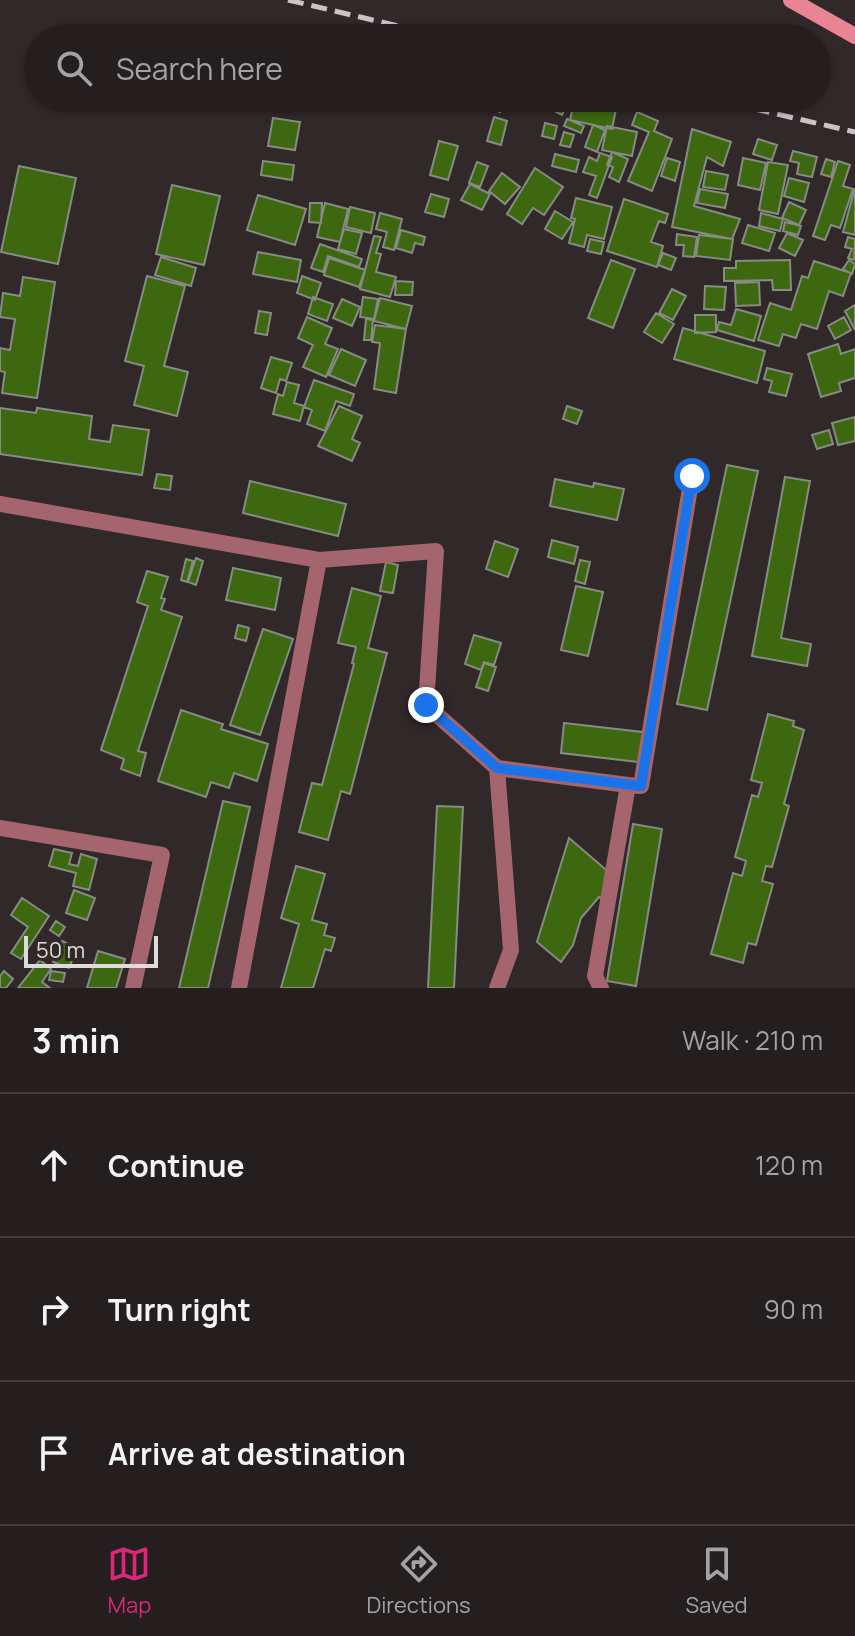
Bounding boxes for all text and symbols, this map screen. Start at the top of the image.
search box [24,24,831,112]
icon: search [52,46,96,90]
text: Search here [116,48,283,89]
route start [674,458,710,494]
route end [408,687,444,723]
scale bar [24,932,158,968]
text: 50 m [36,935,85,965]
text: 3 min [32,1017,120,1063]
text: Walk · 210 m [682,1022,823,1058]
icon: ahead [32,1143,76,1187]
text: Continue [108,1145,244,1186]
text: 120 m [755,1147,823,1183]
icon: right [32,1287,76,1331]
text: Turn right [108,1289,251,1330]
text: 90 m [764,1291,823,1327]
icon: arrive [32,1431,76,1475]
text: Arrive at destination [108,1433,406,1474]
tab: Map [107,1542,151,1620]
tab: Directions [366,1542,471,1620]
tab: Saved [686,1542,748,1620]

